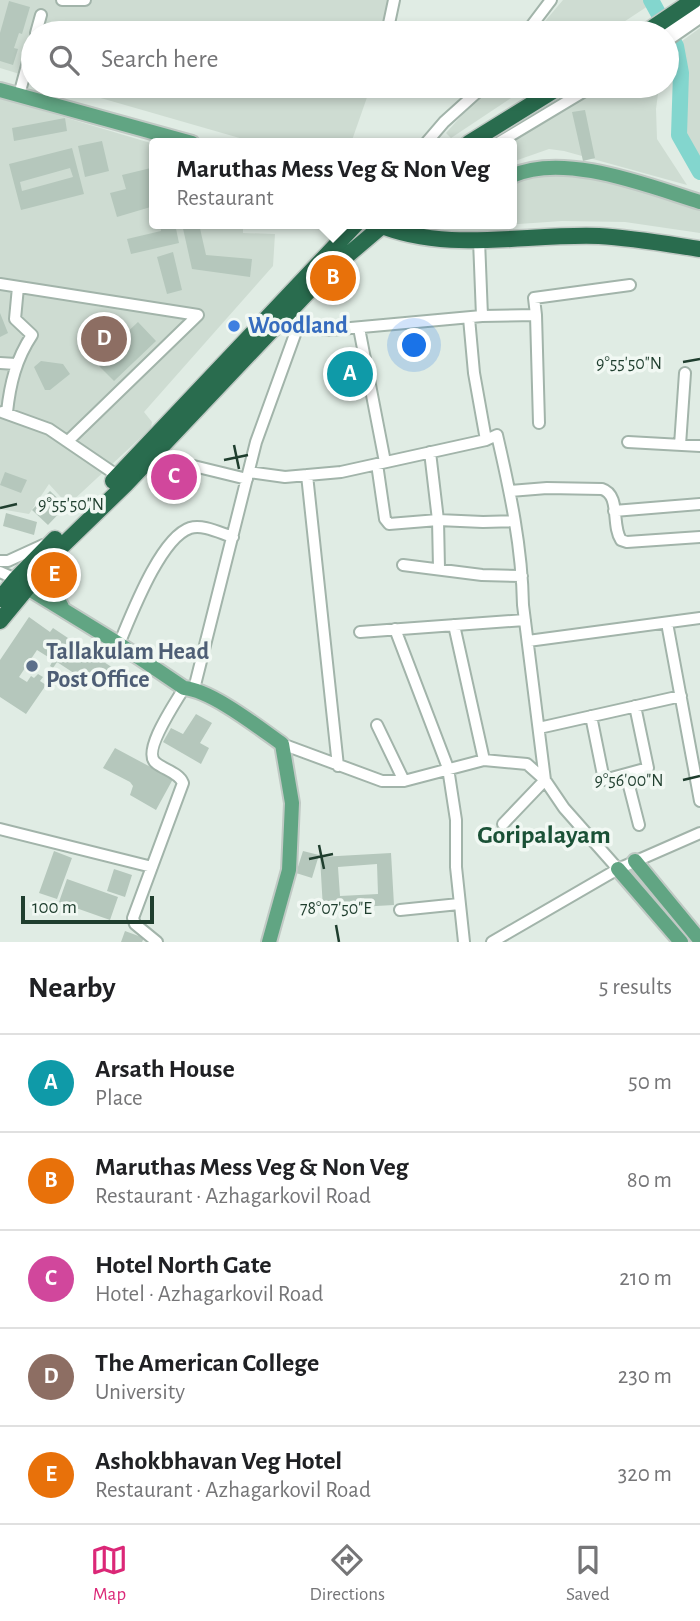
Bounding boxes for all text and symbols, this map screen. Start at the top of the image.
search box [21,21,679,98]
icon: search [45,41,83,79]
text: Search here [101,46,219,72]
popup [149,138,517,229]
text: Maruthas Mess Veg & Non Veg [176,156,490,182]
text: Restaurant [176,187,274,210]
pin: B [310,252,356,304]
pin: D [81,313,127,365]
place label: Woodland [248,314,348,338]
marker: Woodland [226,318,242,334]
your location [397,328,431,362]
pin: A [327,348,373,400]
text: 9°55'50"N [596,355,662,373]
pin: C [151,451,197,503]
text: 9°55'50"N [38,496,104,514]
pin: E [31,549,77,601]
place label: Tallakulam Head Post Office [46,640,209,692]
marker: Tallakulam Head Post Office [24,658,40,674]
text: 9°56'00"N [594,772,664,790]
district label: Goripalayam [477,822,611,848]
scale bar [21,893,154,925]
text: 100 m [32,898,77,917]
text: 78°07'50"E [300,900,372,918]
text: Nearby [28,973,116,1003]
text: 5 results [599,976,672,999]
text: Arsath House [95,1056,235,1082]
text: A [44,1071,58,1094]
text: 50 m [628,1071,672,1094]
text: Place [95,1087,143,1110]
text: Maruthas Mess Veg & Non Veg [95,1154,408,1180]
text: B [44,1169,58,1192]
text: 80 m [627,1169,672,1192]
text: Restaurant · Azhagarkovil Road [95,1185,371,1208]
text: Hotel North Gate [95,1252,272,1278]
text: C [45,1267,57,1290]
text: 210 m [619,1267,672,1290]
text: Hotel · Azhagarkovil Road [95,1283,323,1306]
text: The American College [95,1350,319,1376]
text: D [43,1365,59,1388]
text: 230 m [618,1365,672,1388]
text: University [95,1381,185,1404]
text: Ashokbhavan Veg Hotel [95,1448,342,1474]
text: E [45,1463,57,1486]
text: 320 m [618,1463,672,1486]
text: Restaurant · Azhagarkovil Road [95,1479,371,1502]
tab: Map [90,1541,128,1606]
tab: Directions [309,1541,385,1606]
tab: Saved [566,1541,610,1606]

